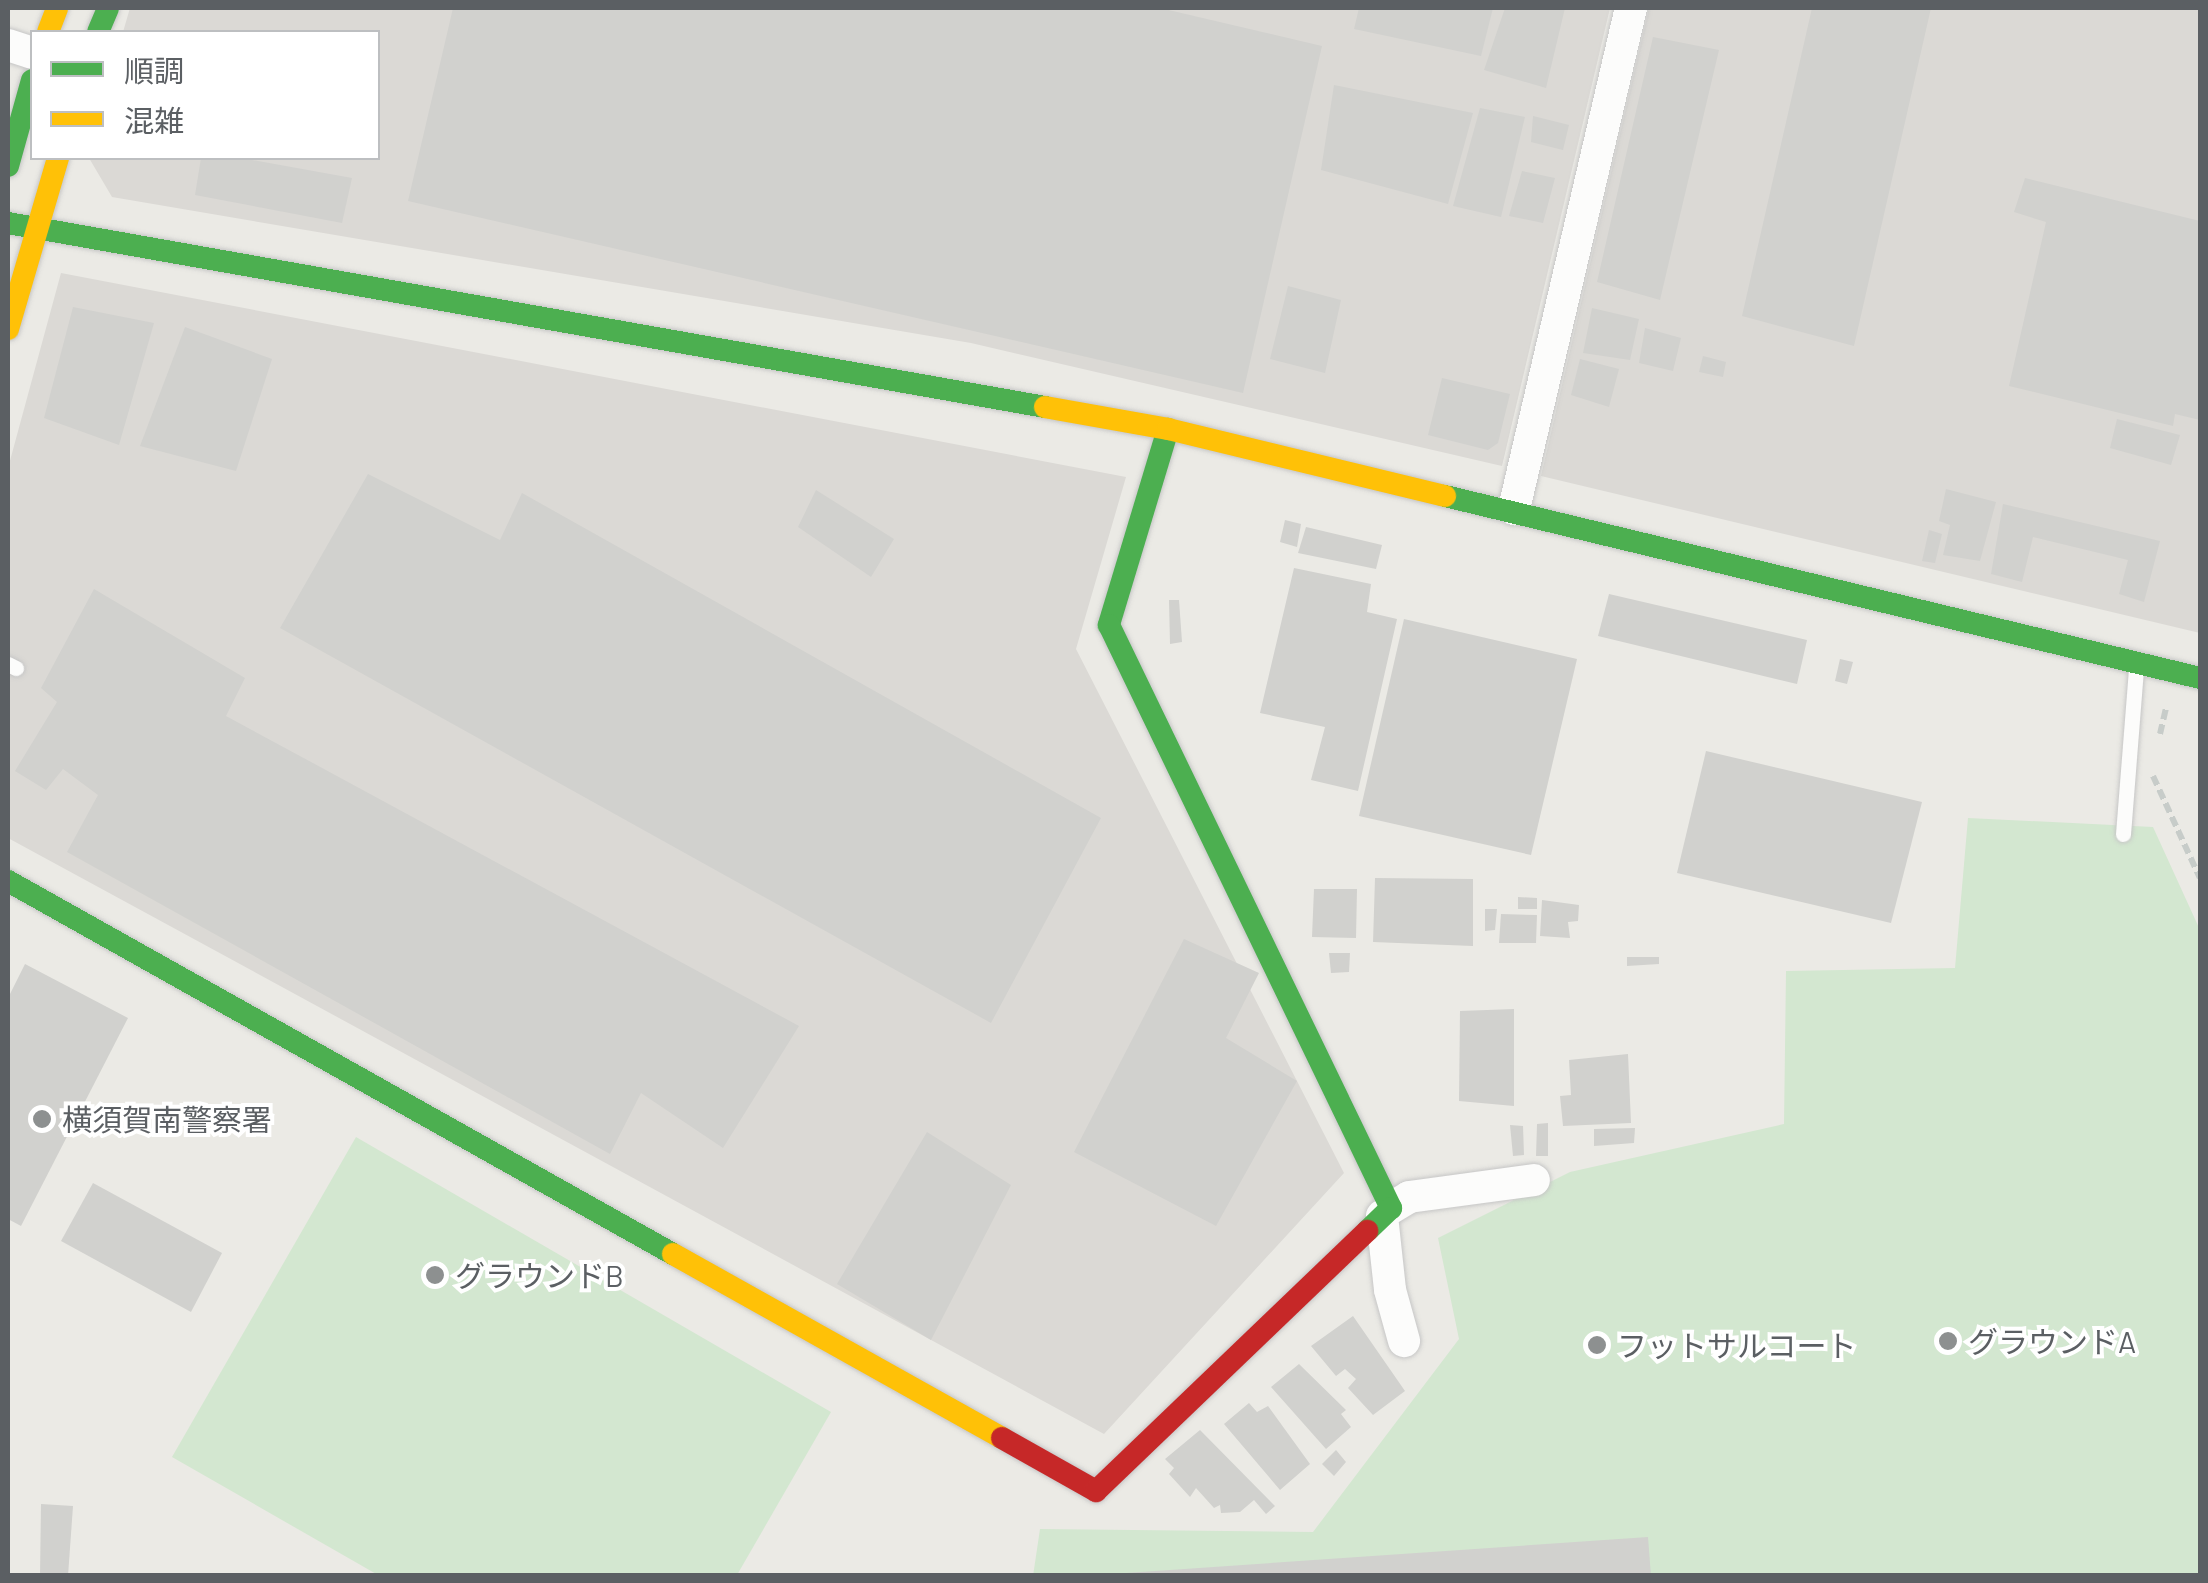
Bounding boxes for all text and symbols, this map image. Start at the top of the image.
legend [30,30,380,160]
text: 順調 [124,52,184,88]
text: 混雑 [124,102,184,138]
place label: 横須賀南警察署 [62,1101,272,1137]
marker: 横須賀南警察署 [31,1108,53,1130]
place label: グラウンドB [455,1257,624,1293]
marker: グラウンドB [424,1264,446,1286]
place label: グラウンドA [1968,1323,2136,1359]
place label: フットサルコート [1617,1327,1857,1363]
marker: グラウンドA [1937,1330,1959,1352]
marker: フットサルコート [1586,1334,1608,1356]

